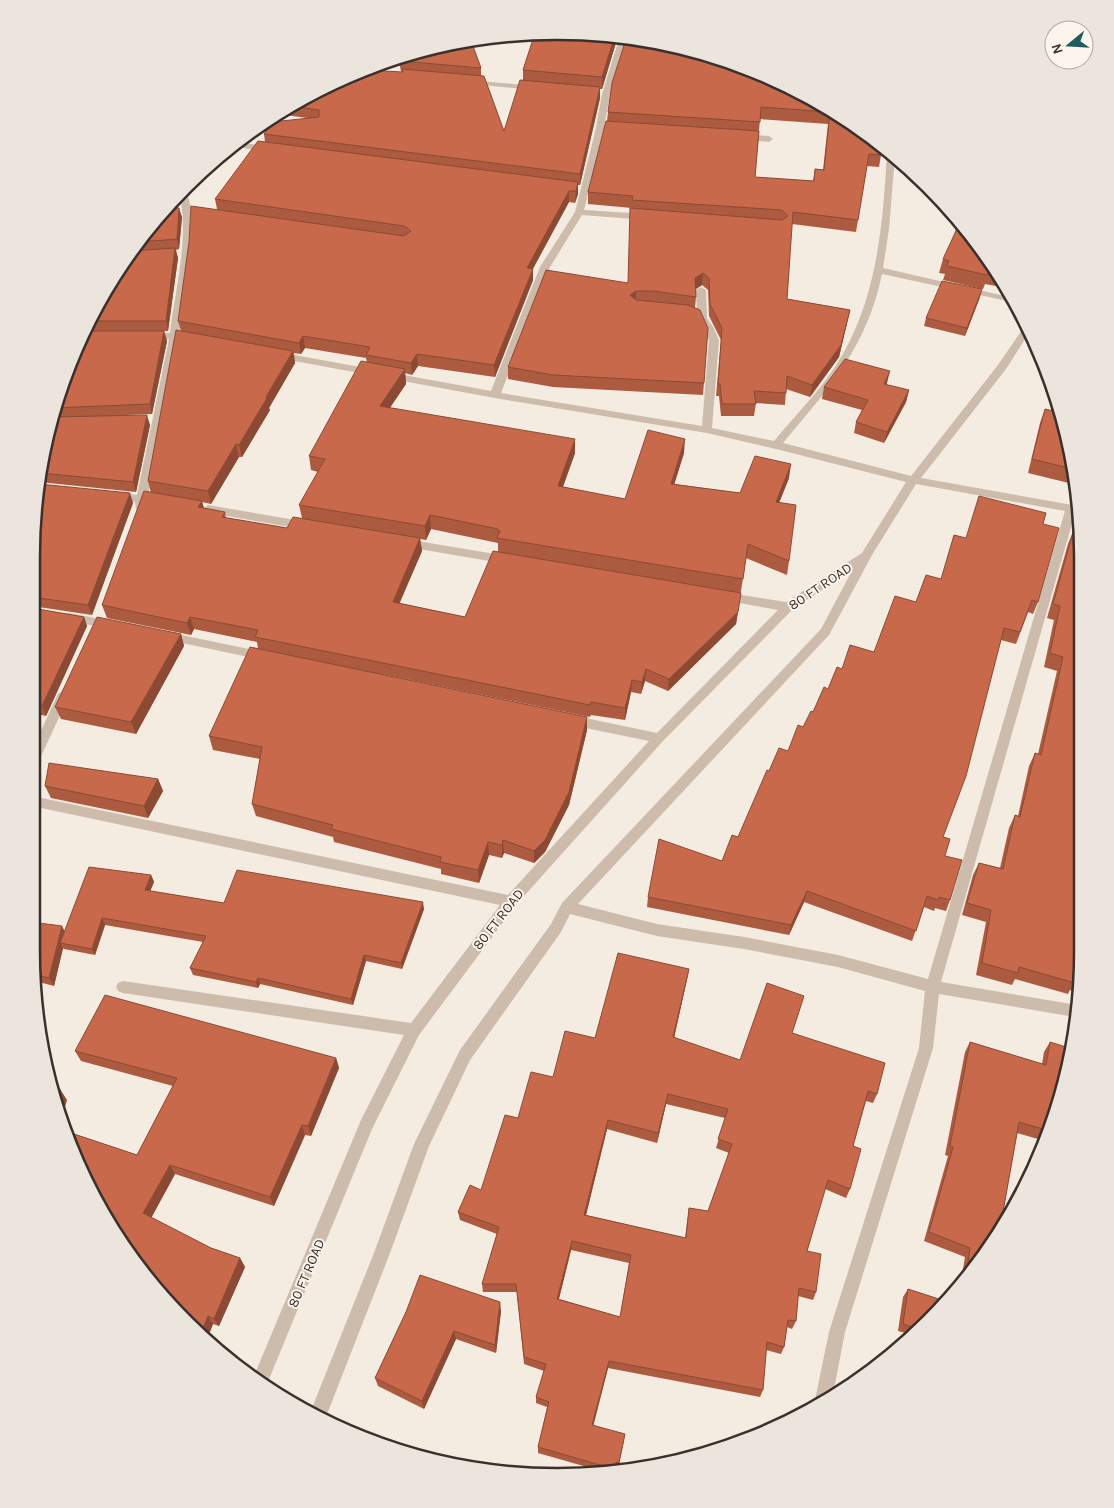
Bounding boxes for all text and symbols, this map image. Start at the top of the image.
north arrow [1044,20,1094,70]
text: N [1047,41,1067,56]
street label: 80 FT ROAD [785,559,855,614]
street label: 80 FT ROAD [469,885,528,953]
street label: 80 FT ROAD [284,1236,329,1310]

